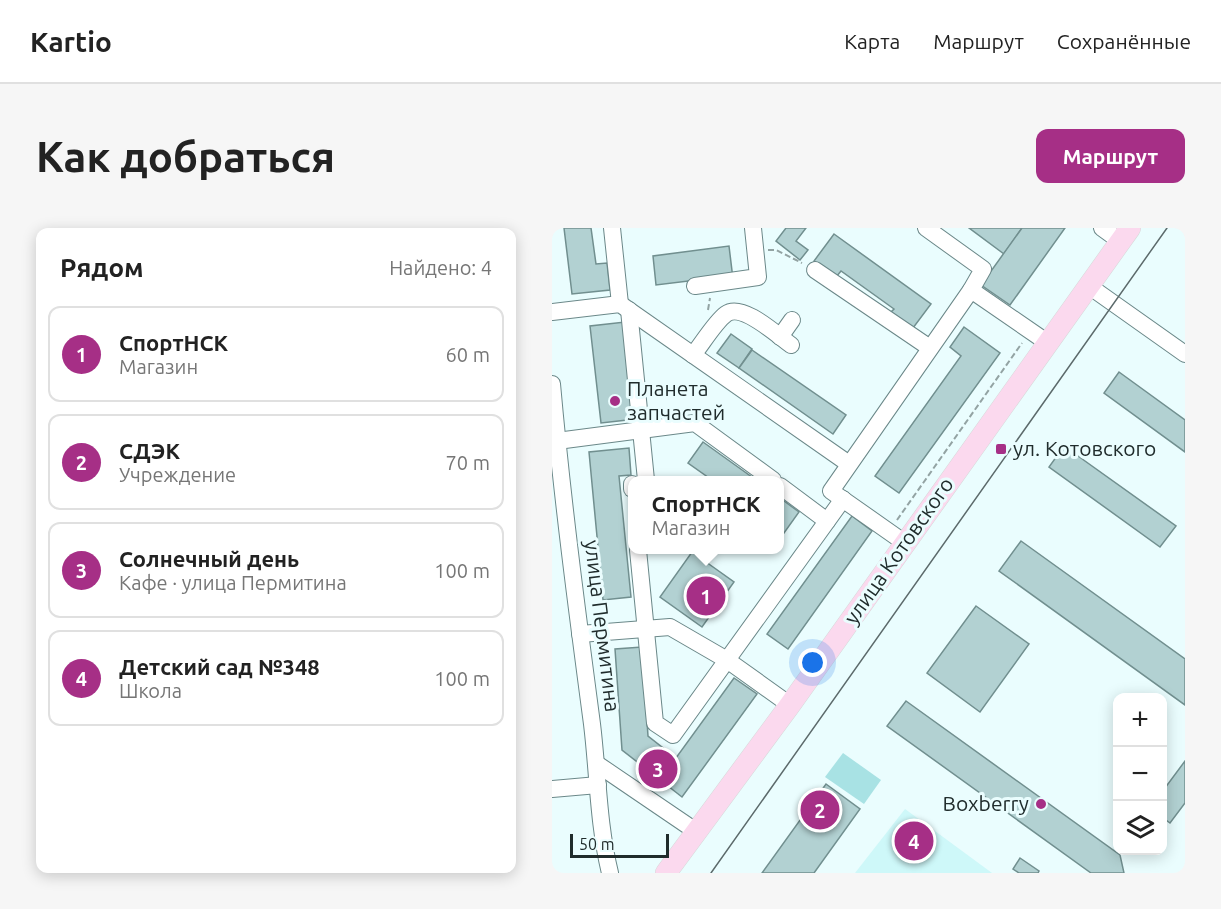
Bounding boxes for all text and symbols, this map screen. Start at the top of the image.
text: Kartio [30,26,112,57]
text: Карта [844,29,900,53]
text: Маршрут [933,29,1024,53]
text: Сохранённые [1057,29,1191,53]
button: Маршрут [1036,129,1185,183]
text: Как добраться [36,133,335,180]
text: Рядом [60,253,144,282]
text: Найдено: 4 [389,256,492,279]
text: СпортНСК [119,330,228,355]
text: 1 [76,343,87,366]
text: 60 m [446,343,490,366]
text: Магазин [119,355,198,378]
place label: Планета запчастей [627,376,725,424]
marker: Планета запчастей [608,394,622,408]
place label: ул. Котовского [1013,436,1156,460]
text: СДЭК [119,438,180,463]
marker: ул. Котовского [994,442,1008,456]
text: 2 [76,451,87,474]
text: 70 m [446,451,490,474]
text: Учреждение [119,463,236,486]
street label: улица Котовского [839,472,958,628]
popup [628,476,784,554]
text: СпортНСК [651,491,761,516]
text: Магазин [651,516,731,539]
street label: улица Пермитина [581,538,625,713]
text: Солнечный день [119,546,299,571]
text: 3 [76,559,87,582]
text: 100 m [434,559,490,582]
text: Кафе · улица Пермитина [119,571,347,594]
pin: 1 [686,574,726,619]
your location [798,648,827,677]
text: Детский сад №348 [119,654,320,679]
text: 4 [76,667,87,690]
text: 100 m [434,667,490,690]
text: Школа [119,679,182,702]
map controls [1113,693,1167,855]
button: + [1113,693,1167,747]
pin: 3 [638,746,678,792]
button: − [1113,747,1167,801]
pin: 2 [800,788,840,832]
place label: Boxberry [943,791,1029,815]
marker: Boxberry [1034,797,1048,811]
button: layers [1113,801,1167,855]
pin: 4 [894,818,934,864]
scale bar [570,831,669,858]
text: 50 m [579,835,615,853]

